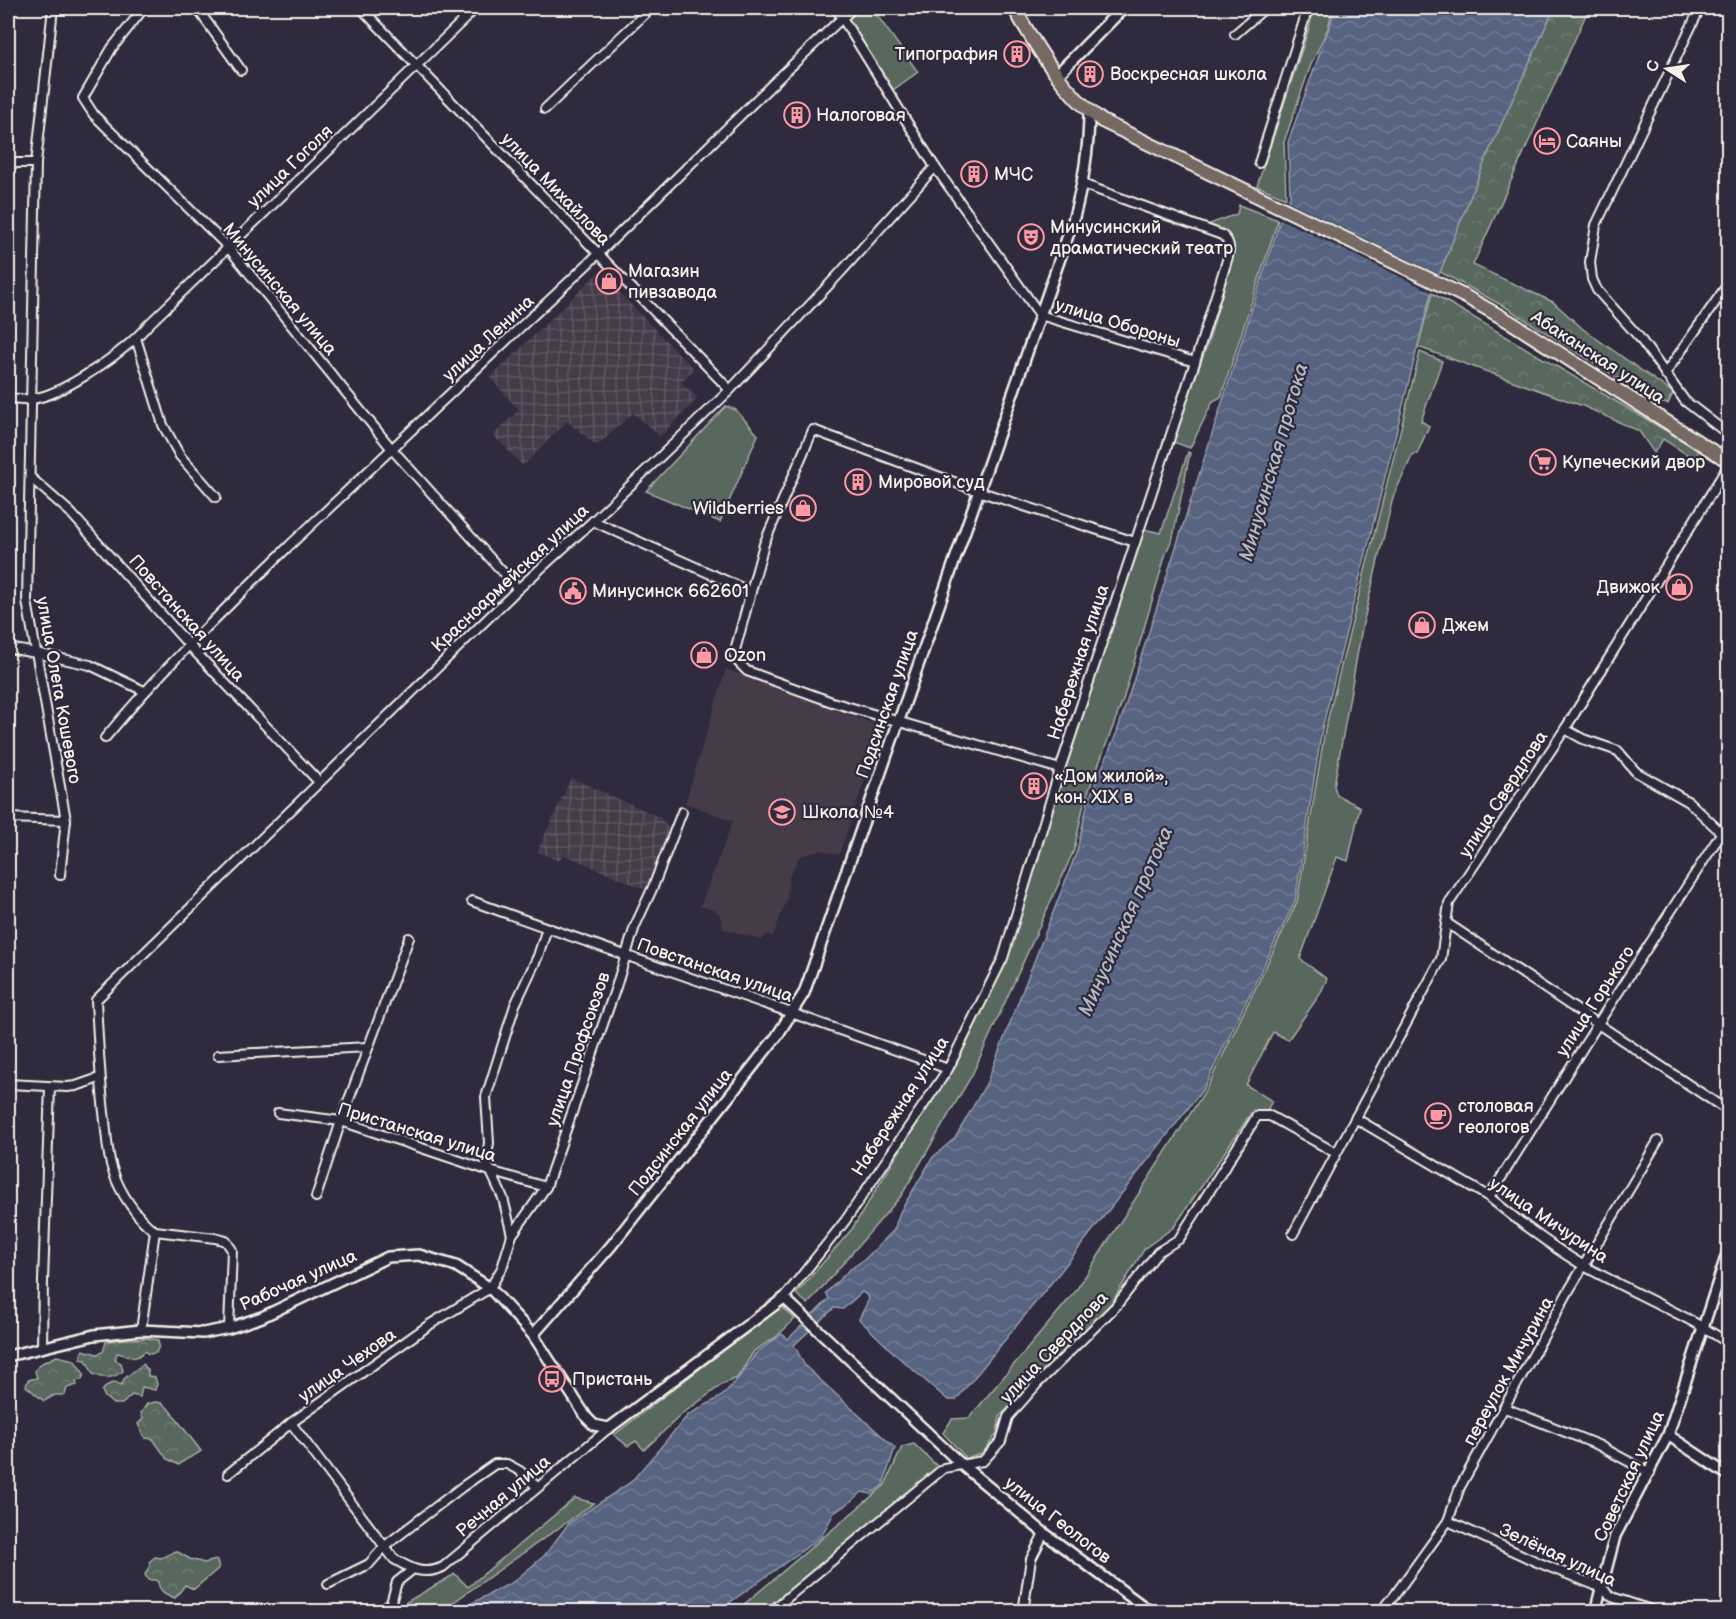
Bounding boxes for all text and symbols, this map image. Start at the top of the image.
building icon: Типография [1002,39,1032,69]
north arrow [1637,39,1697,99]
place label: Типография [895,44,998,65]
building icon: Воскресная школа [1075,59,1105,89]
text: С [1643,59,1664,74]
place label: Воскресная школа [1110,64,1268,85]
building icon: Налоговая [782,100,812,130]
place label: Налоговая [816,105,906,126]
street label: улица Гоголя [243,121,337,212]
hotel icon: Саяны [1532,126,1562,156]
street label: улица Михайлова [497,129,615,250]
place label: Саяны [1566,131,1622,152]
building icon: МЧС [959,159,989,189]
place label: МЧС [994,164,1033,185]
place label: Минусинский драматический театр [1050,217,1233,259]
street label: Минусинская улица [218,219,341,360]
theatre icon: Минусинский драматический театр [1016,222,1046,252]
place label: Магазин пивзавода [628,261,717,303]
shop icon: Магазин пивзавода [594,266,624,296]
street label: улица Ленина [438,290,539,386]
street label: улица Обороны [1053,294,1183,352]
street label: Абаканская улица [1526,306,1669,409]
water label: Минусинская протока [1234,360,1314,564]
supermarket icon: Купеческий двор [1528,447,1558,477]
place label: Купеческий двор [1562,452,1705,473]
building icon: Мировой суд [843,467,873,497]
place label: Мировой суд [878,472,985,493]
shop icon: Wildberries [788,493,818,523]
place label: Wildberries [692,498,784,519]
street label: Красноармейская улица [427,500,594,657]
street label: Повстанская улица [124,551,249,686]
shop icon: Движок [1664,572,1694,602]
public building icon: Минусинск 662601 [558,576,588,606]
place label: Движок [1597,577,1660,598]
place label: Минусинск 662601 [592,581,749,602]
street label: Набережная улица [1043,581,1114,742]
street label: улица Олега Кошевого [32,595,85,785]
shop icon: Джем [1407,610,1437,640]
place label: Джем [1442,615,1489,636]
street label: Подсинская улица [852,627,923,781]
shop icon: Ozon [689,640,719,670]
place label: Ozon [724,645,766,666]
street label: улица Свердлова [1455,727,1552,861]
place label: «Дом жилой», кон. ХIХ в [1054,766,1168,808]
building icon: «Дом жилой», кон. ХIХ в [1019,771,1049,801]
school or university icon: Школа №4 [767,797,797,827]
place label: Школа №4 [802,802,894,823]
water label: Минусинская протока [1073,823,1179,1020]
street label: Повстанская улица [634,934,796,1007]
street label: улица Горького [1552,942,1639,1061]
street label: улица Профсоюзов [542,969,615,1129]
street label: Набережная улица [847,1032,954,1180]
street label: Подсинская улица [624,1064,737,1200]
place label: столовая геологов [1458,1096,1534,1138]
street label: Пристанская улица [335,1098,499,1167]
cafe icon: столовая геологов [1423,1101,1453,1131]
street label: улица Мичурина [1485,1173,1612,1268]
street label: Рабочая улица [236,1245,360,1316]
street label: улица Свердлова [996,1287,1113,1407]
street label: переулок Мичурина [1459,1293,1558,1449]
street label: улица Чехова [295,1324,400,1407]
bus stop icon: Пристань [537,1364,567,1394]
place label: Пристань [572,1369,652,1390]
street label: Советская улица [1590,1407,1669,1545]
street label: Речная улица [452,1451,555,1542]
street label: улица Геологов [1000,1472,1115,1569]
street label: Зелёная улица [1496,1519,1620,1592]

